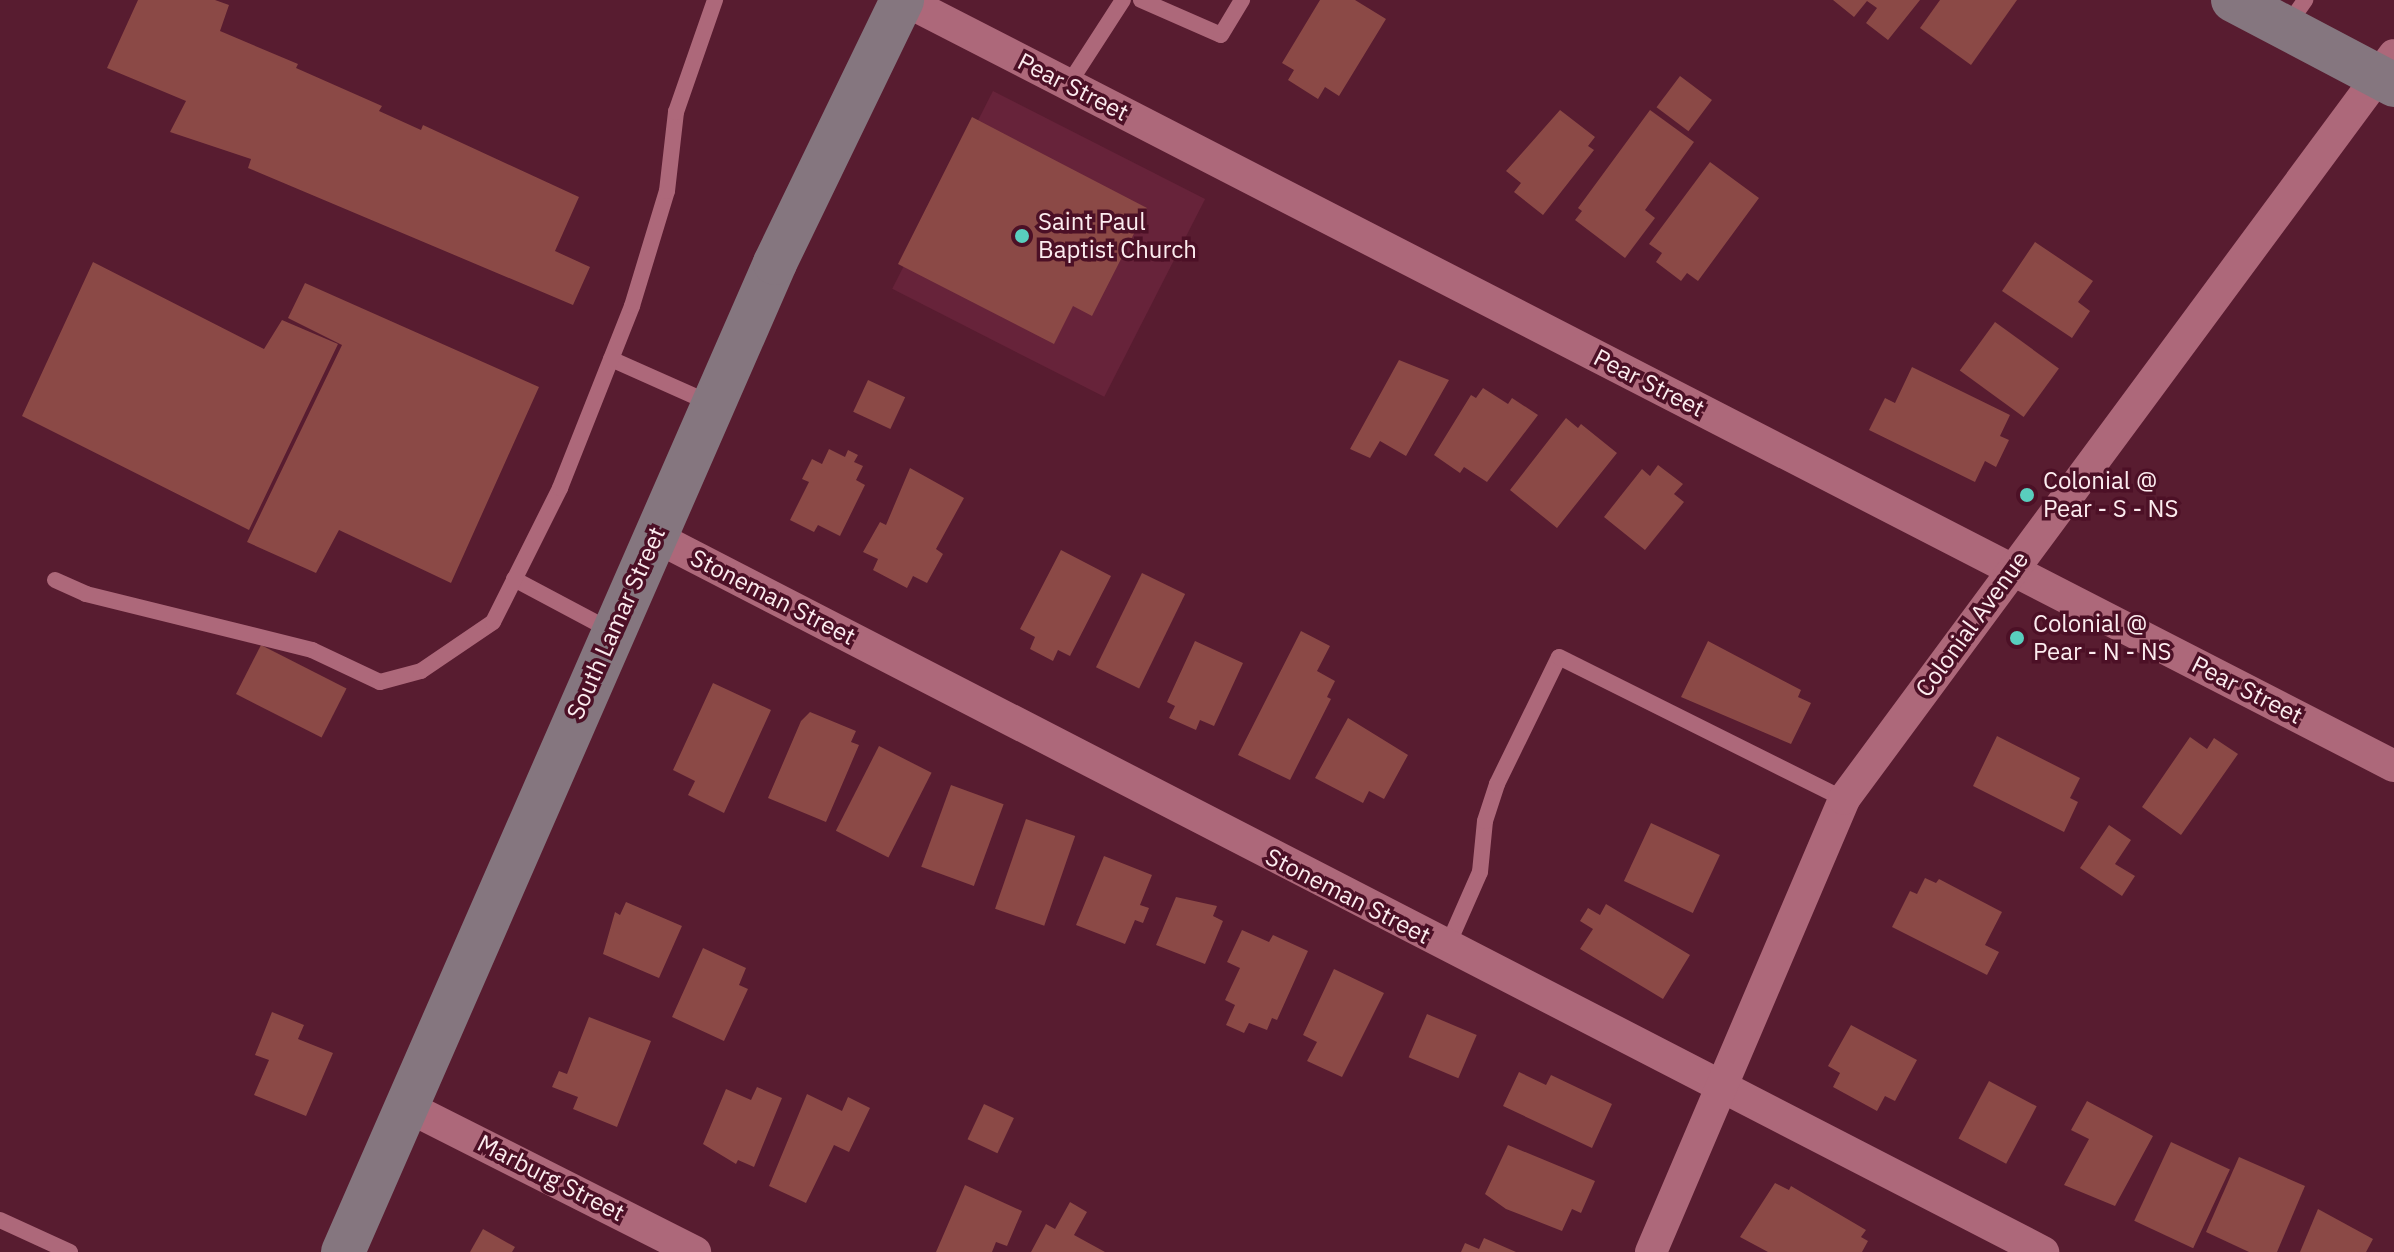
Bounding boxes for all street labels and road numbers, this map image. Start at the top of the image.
street label: Pear Street [1013,47,1133,127]
street label: Pear Street [1589,343,1709,423]
street label: South Lamar Street [561,522,671,724]
street label: Stoneman Street [686,543,860,651]
street label: Colonial Avenue [1909,546,2035,702]
street label: Pear Street [2187,650,2307,730]
street label: Stoneman Street [1261,842,1435,950]
street label: Marburg Street [473,1129,629,1227]

